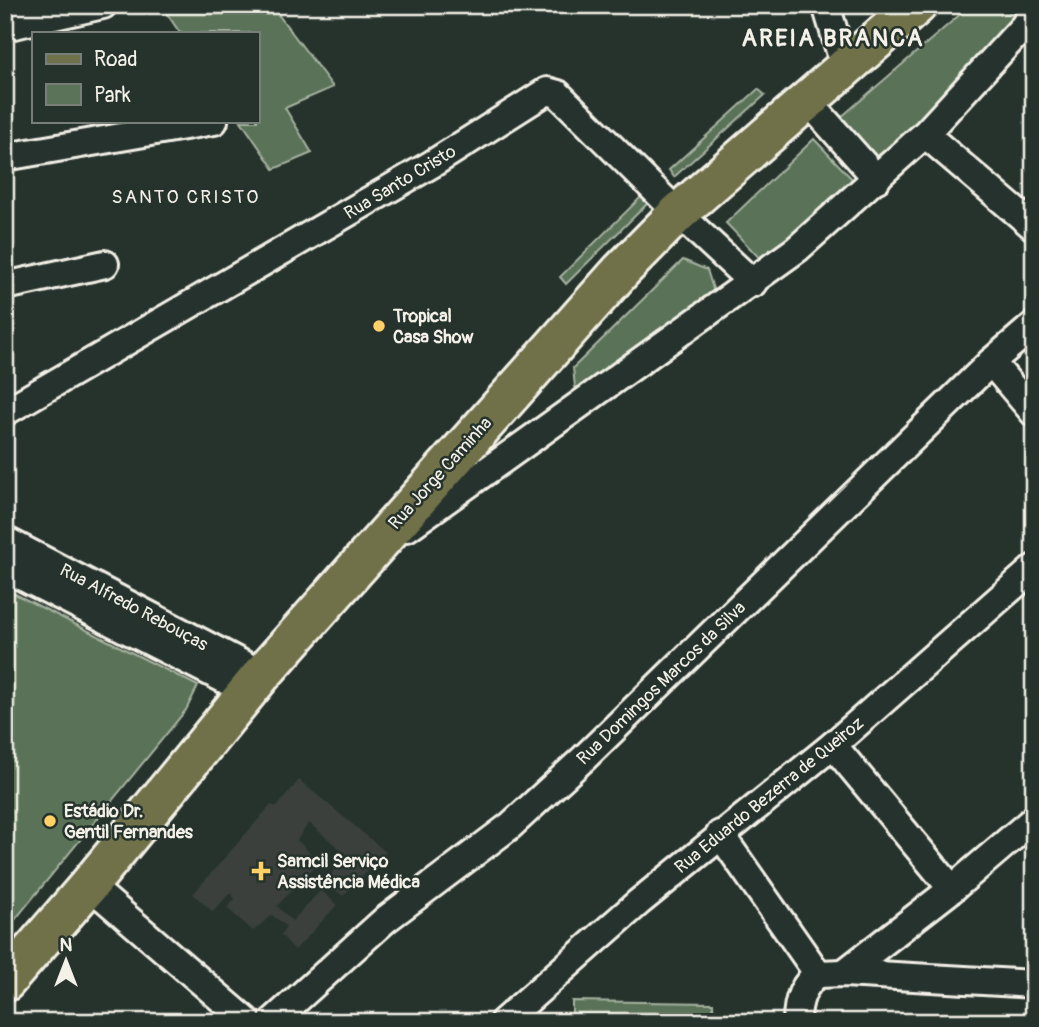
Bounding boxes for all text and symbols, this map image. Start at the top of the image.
district label: AREIA BRANCA [741,24,925,53]
legend [32,32,259,122]
text: Road [94,46,138,73]
text: Park [94,82,131,109]
street label: Rua Santo Cristo [340,140,461,225]
district label: SANTO CRISTO [112,185,260,209]
place label: Tropical Casa Show [392,305,474,349]
marker: Tropical Casa Show [371,318,387,334]
street label: Rua Jorge Caminha [384,412,497,534]
street label: Rua Alfredo Rebouças [56,559,212,656]
street label: Rua Domingos Marcos da Silva [572,597,751,770]
street label: Rua Eduardo Bezerra de Queiroz [670,712,869,879]
place label: Estádio Dr. Gentil Fernandes [64,800,194,844]
marker: Estádio Dr. Gentil Fernandes [42,813,58,829]
place label: Samcil Serviço Assistência Médica [277,850,420,894]
marker: Samcil Serviço Assistência Médica [251,861,271,881]
north arrow [32,926,102,996]
text: N [60,933,73,957]

